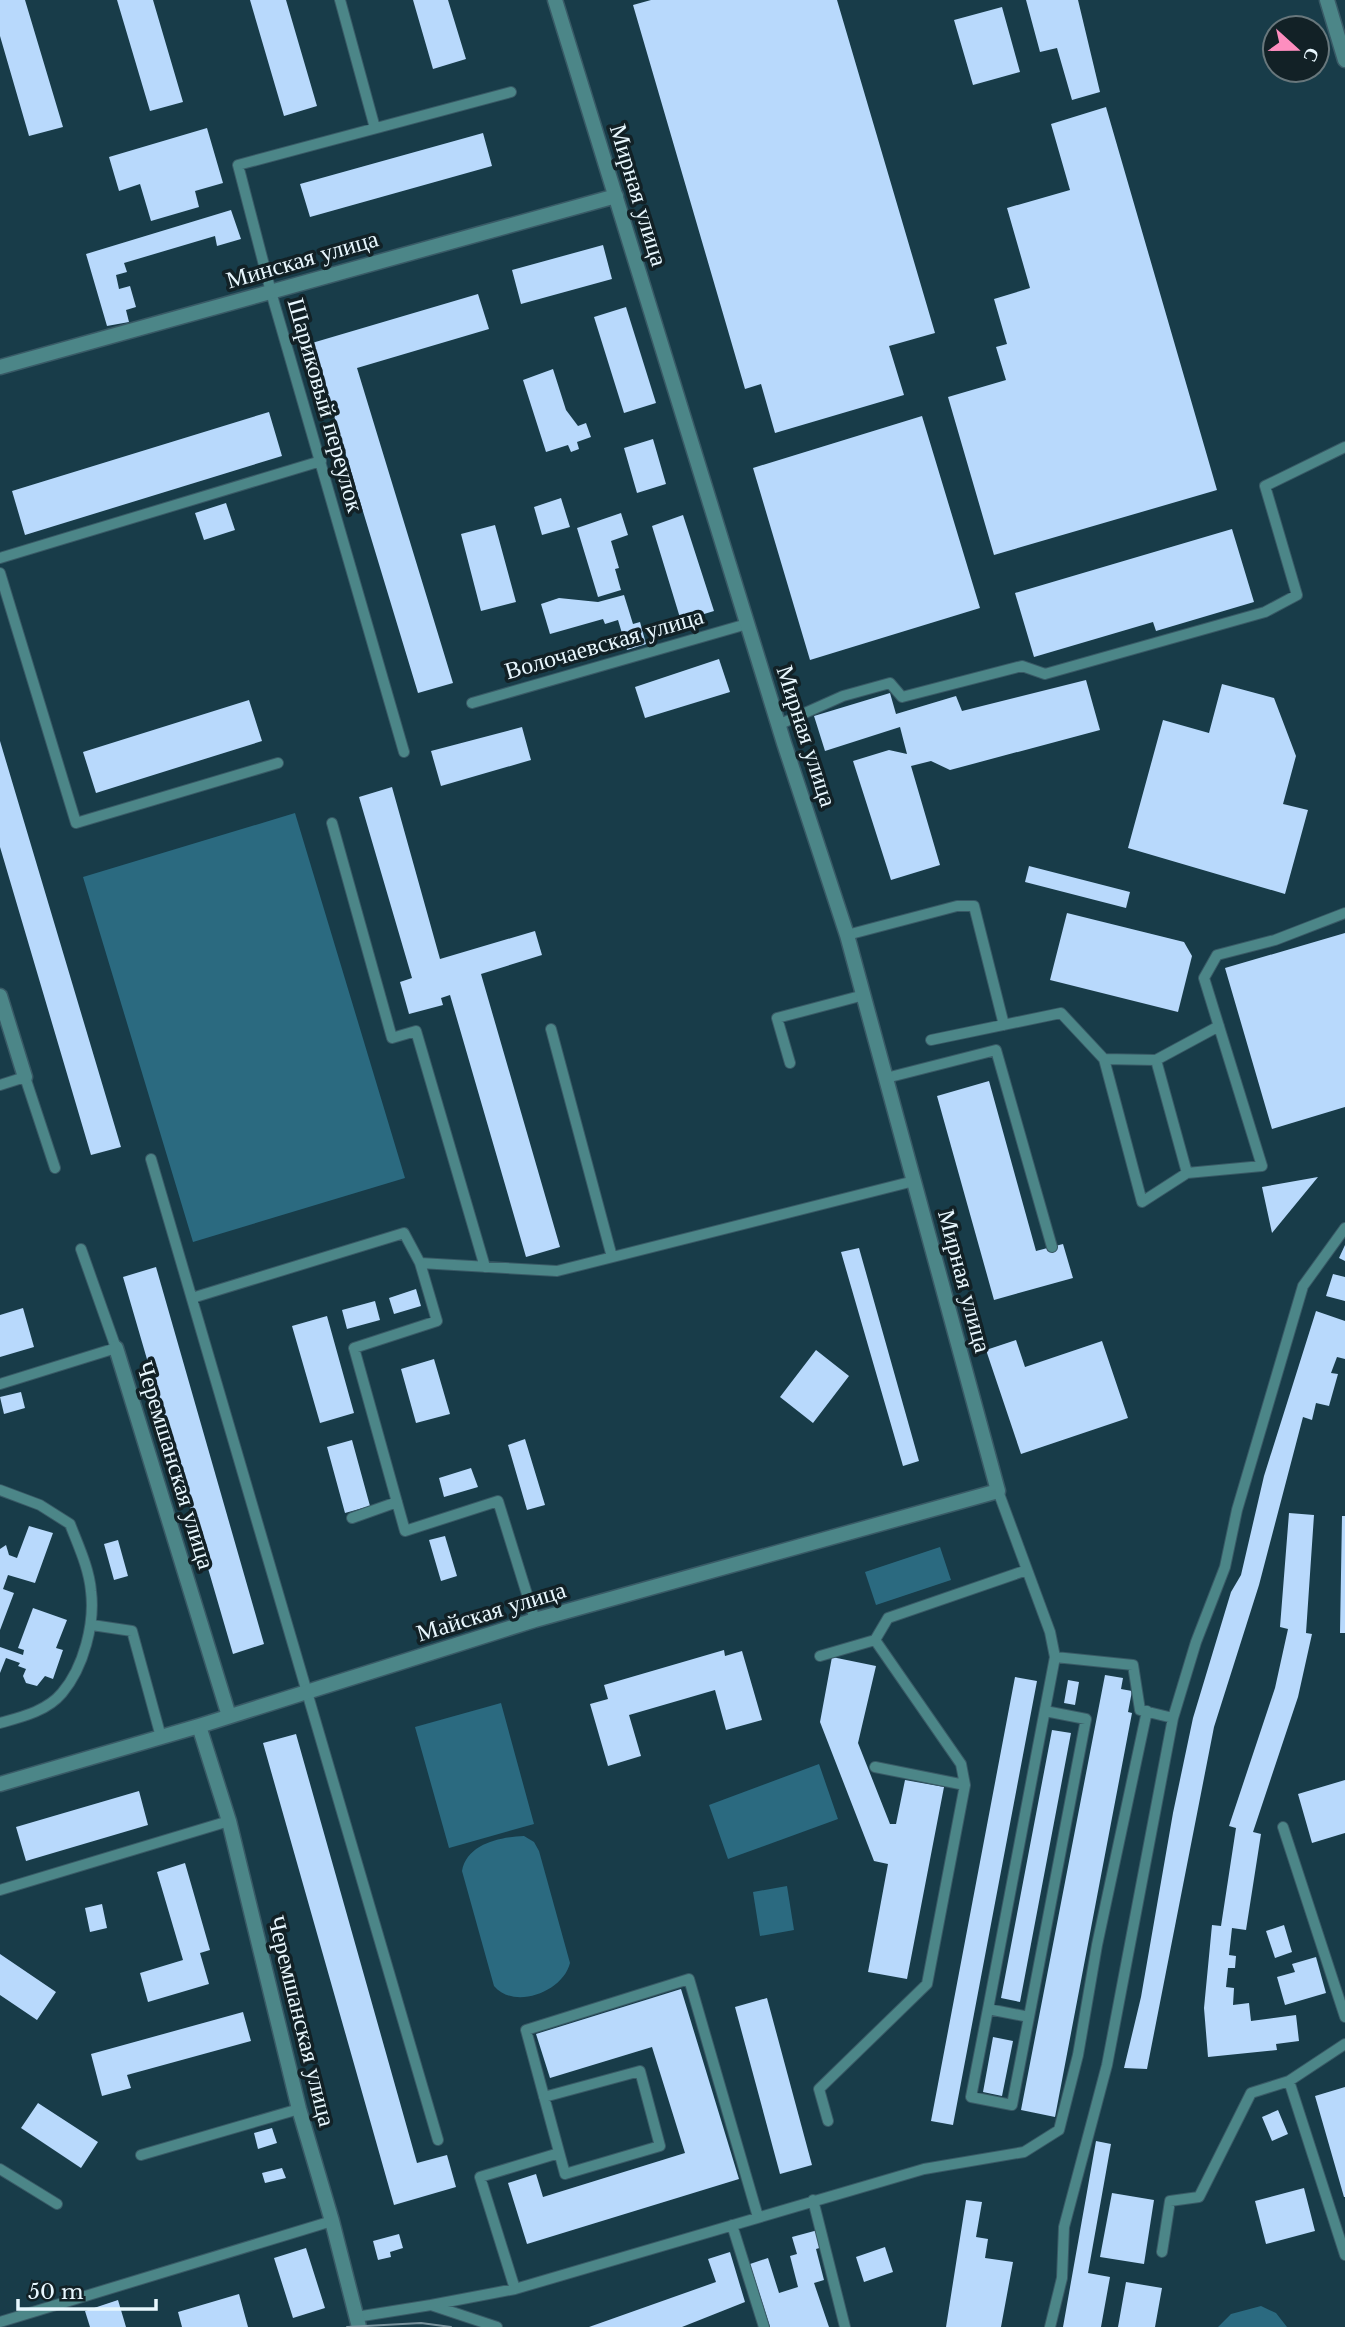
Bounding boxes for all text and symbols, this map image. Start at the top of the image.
north arrow [1261,14,1331,84]
text: С [1298,44,1325,65]
street label: Мирная улица [604,121,674,270]
street label: Минская улица [223,223,382,295]
street label: Шариковый переулок [282,295,371,516]
street label: Волочаевская улица [501,601,707,685]
street label: Мирная улица [771,662,844,811]
street label: Мирная улица [932,1206,998,1356]
street label: Черемшанская улица [131,1358,222,1573]
street label: Майская улица [413,1574,569,1647]
street label: Черемшанская улица [262,1913,342,2130]
scale bar [18,2268,156,2312]
text: 50 m [28,2279,84,2305]

